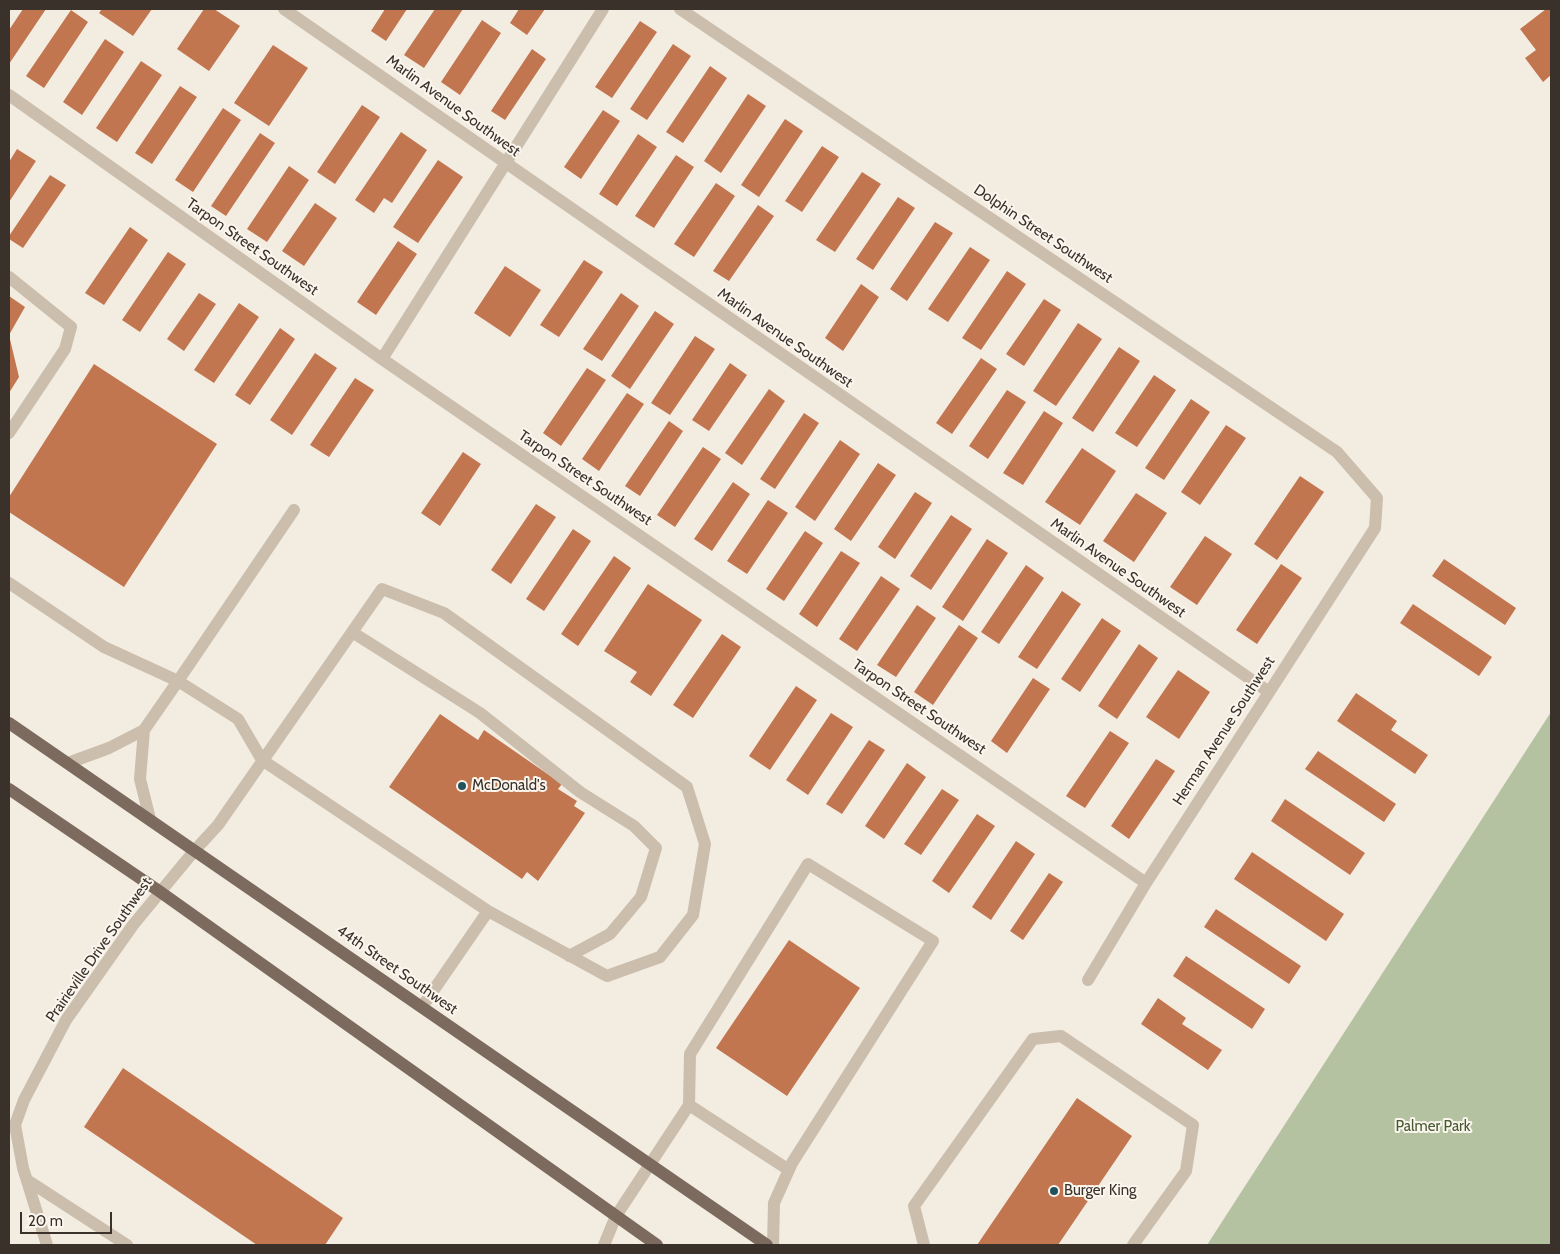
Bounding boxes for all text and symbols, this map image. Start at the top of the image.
street label: Marlin Avenue Southwest [383,51,523,161]
street label: Dolphin Street Southwest [970,181,1116,287]
street label: Tarpon Street Southwest [183,195,321,299]
street label: Marlin Avenue Southwest [714,284,856,392]
street label: Tarpon Street Southwest [515,427,655,529]
street label: Marlin Avenue Southwest [1047,514,1189,622]
street label: Herman Avenue Southwest [1169,653,1279,809]
street label: Tarpon Street Southwest [849,656,989,758]
place label: McDonald's [472,777,546,795]
marker: McDonald's [456,780,468,792]
street label: Prairieville Drive Southwest [42,874,156,1026]
street label: 44th Street Southwest [333,921,461,1019]
park label: Palmer Park [1395,1118,1471,1136]
place label: Burger King [1064,1182,1137,1200]
marker: Burger King [1048,1185,1060,1197]
scale bar [22,1202,115,1234]
text: 20 m [28,1212,63,1230]

